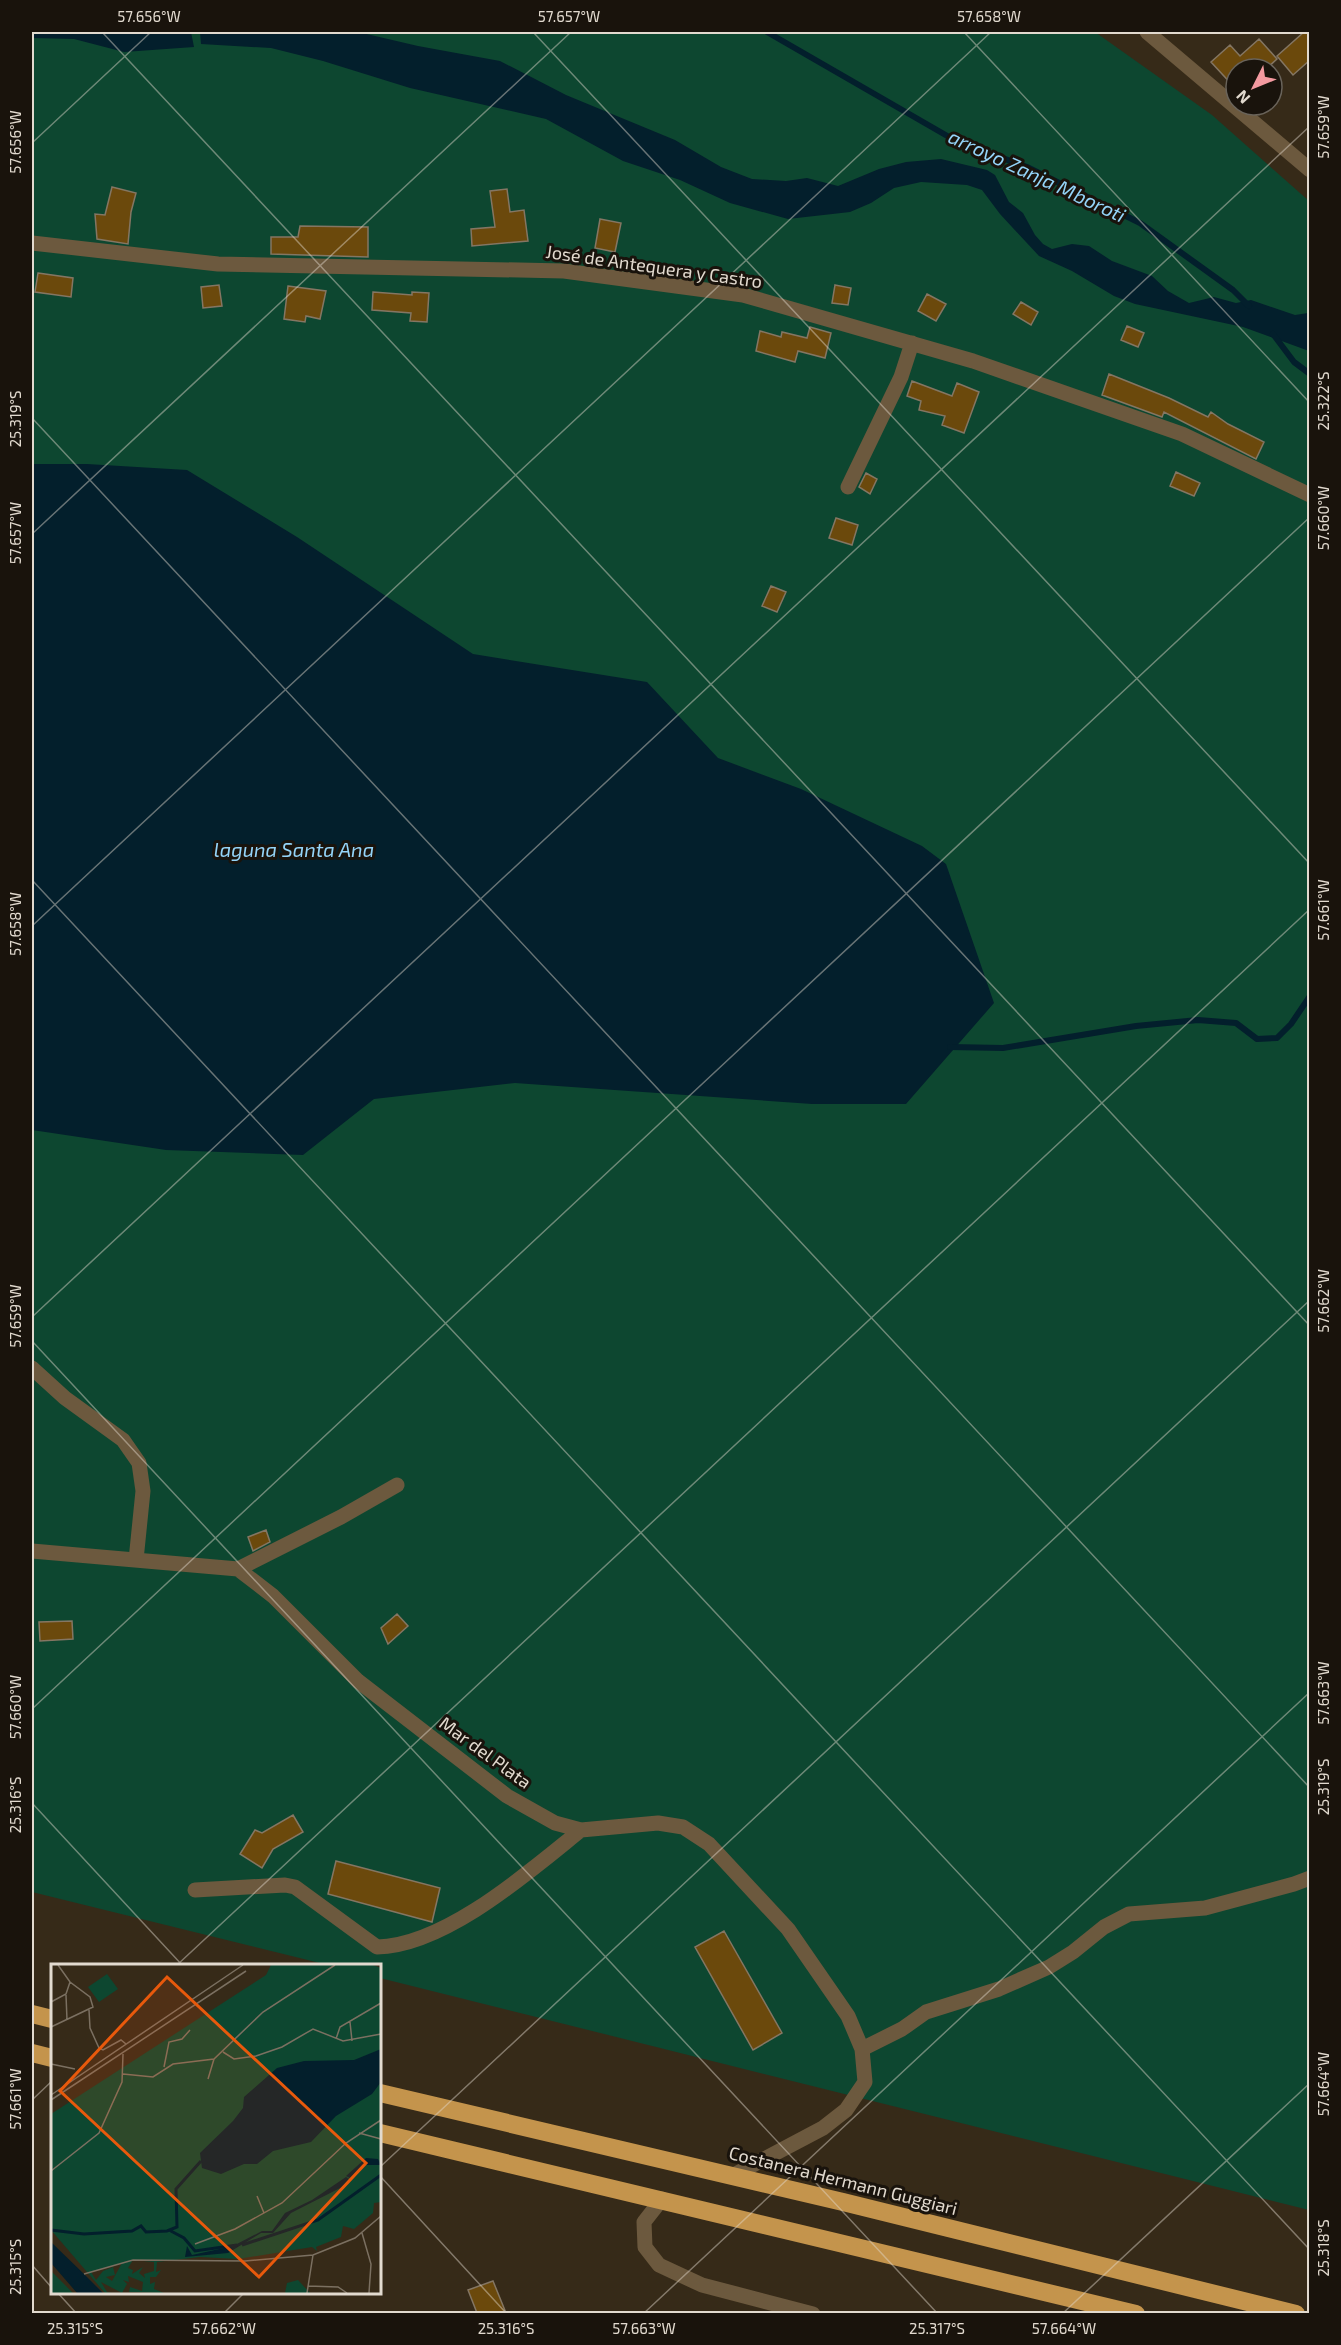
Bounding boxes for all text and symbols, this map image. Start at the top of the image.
text: 57.656°W [117,7,181,25]
text: 57.657°W [538,7,600,25]
text: 57.658°W [957,7,1021,25]
north arrow [1224,57,1284,117]
text: N [1232,87,1254,108]
text: 57.659°W [1314,95,1332,159]
text: 57.656°W [6,110,24,174]
water label: arroyo Zanja Mboroti [945,124,1130,228]
street label: José de Antequera y Castro [545,240,764,292]
text: 25.322°S [1314,372,1332,430]
text: 25.319°S [6,391,24,447]
text: 57.660°W [1314,486,1332,550]
text: 57.657°W [6,502,24,564]
water label: laguna Santa Ana [214,837,374,861]
text: 57.661°W [1314,879,1332,941]
text: 57.658°W [6,892,24,956]
text: 57.662°W [1314,1269,1332,1333]
text: 57.659°W [6,1284,24,1348]
text: 57.663°W [1314,1661,1332,1725]
text: 57.660°W [6,1675,24,1739]
street label: Mar del Plata [435,1712,536,1793]
text: 25.319°S [1314,1759,1332,1815]
text: 25.316°S [6,1777,24,1833]
inset map [51,1964,381,2294]
text: 57.664°W [1314,2052,1332,2116]
text: 57.661°W [6,2068,24,2130]
street label: Costanera Hermann Guggiari [727,2141,960,2219]
text: 25.318°S [1314,2219,1332,2277]
text: 25.315°S [6,2239,24,2295]
text: 25.315°S [47,2319,103,2337]
text: 57.662°W [192,2319,256,2337]
text: 25.316°S [478,2319,534,2337]
text: 57.663°W [612,2319,676,2337]
text: 25.317°S [909,2319,965,2337]
text: 57.664°W [1032,2319,1096,2337]

